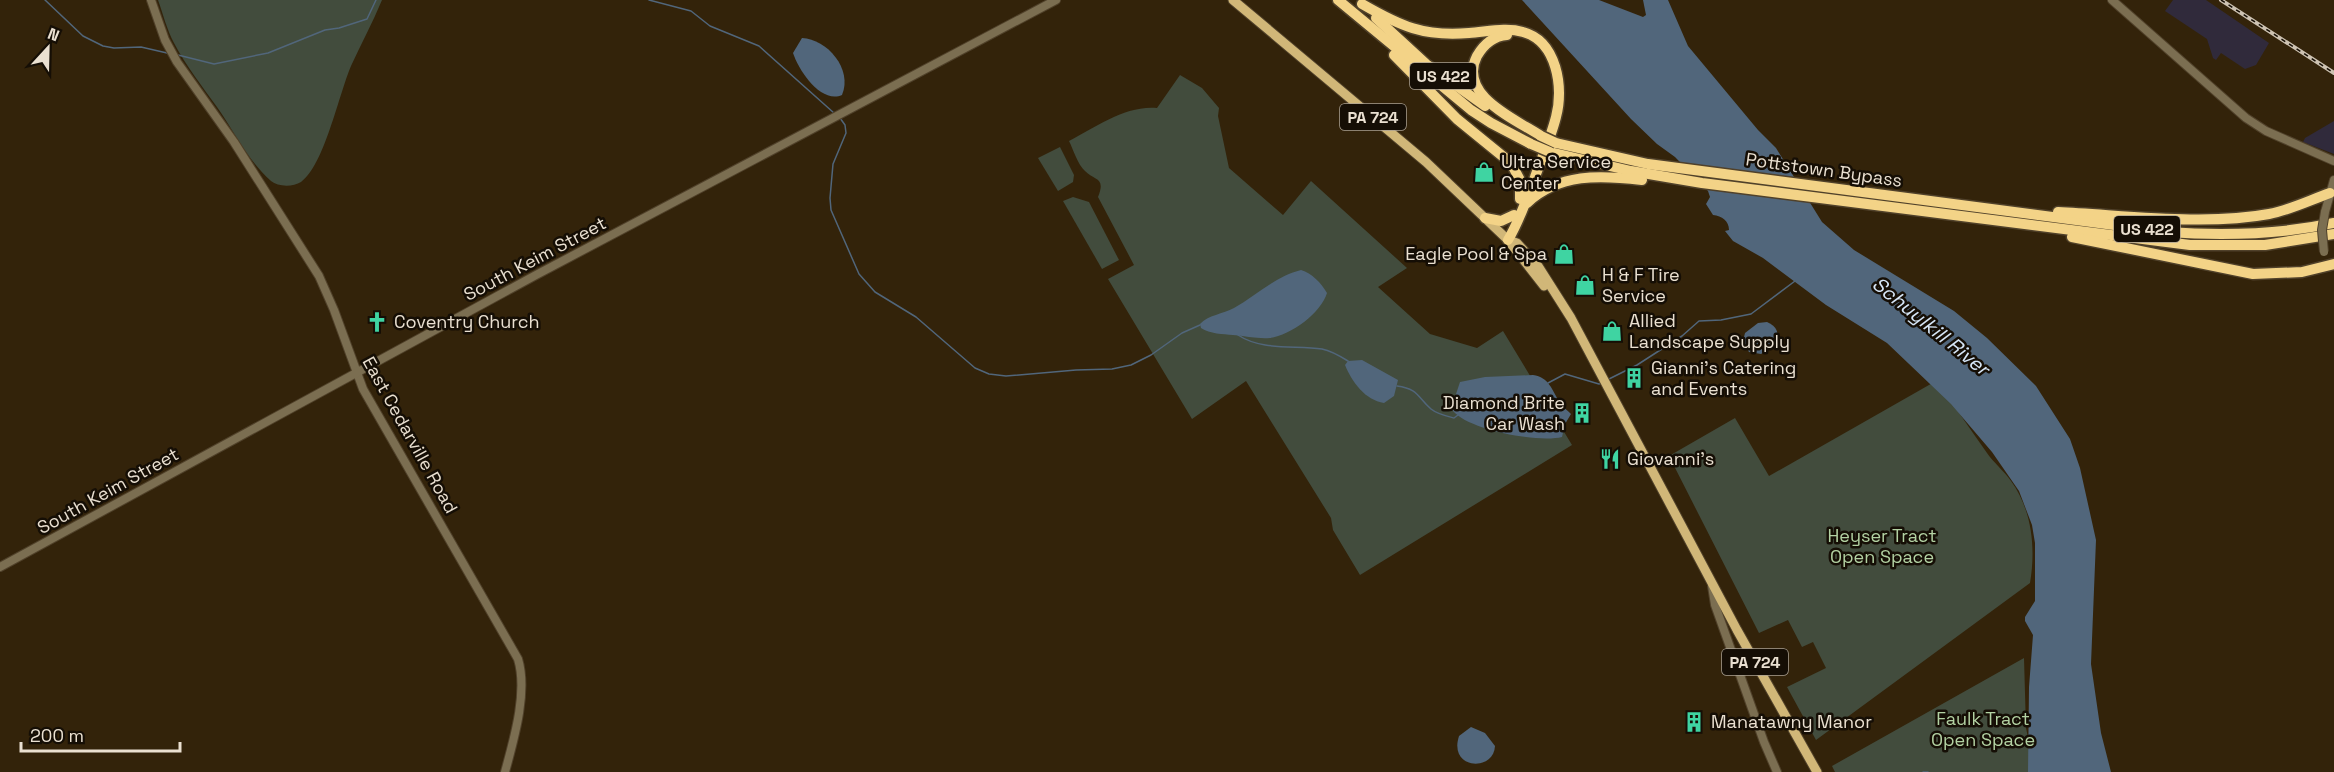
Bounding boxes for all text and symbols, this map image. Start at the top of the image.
north arrow [18,18,78,78]
text: N [45,23,62,46]
road number: US 422 [1410,63,1476,89]
road number: PA 724 [1340,104,1406,130]
street label: Pottstown Bypass [1744,147,1904,192]
place label: Ultra Service Center [1501,150,1611,194]
shop icon: Ultra Service Center [1472,160,1496,184]
street label: South Keim Street [460,211,610,306]
road number: US 422 [2114,216,2180,242]
place label: Eagle Pool & Spa [1405,242,1547,265]
shop icon: Eagle Pool & Spa [1552,242,1576,266]
place label: H & F Tire Service [1602,263,1680,307]
water label: Schuylkill River [1867,271,1997,383]
shop icon: H & F Tire Service [1573,273,1597,297]
place label: Allied Landscape Supply [1629,309,1790,353]
church icon: Coventry Church [365,310,389,334]
place label: Coventry Church [394,310,540,333]
shop icon: Allied Landscape Supply [1600,319,1624,343]
street label: East Cedarville Road [358,352,463,517]
place label: Gianni’s Catering and Events [1651,356,1796,400]
building icon: Gianni’s Catering and Events [1622,366,1646,390]
place label: Diamond Brite Car Wash [1443,391,1565,435]
building icon: Diamond Brite Car Wash [1570,401,1594,425]
street label: South Keim Street [33,442,182,539]
restaurant icon: Giovanni’s [1598,447,1622,471]
place label: Giovanni’s [1627,447,1714,470]
park label: Heyser Tract Open Space [1827,524,1937,568]
road number: PA 724 [1722,649,1788,675]
park label: Faulk Tract Open Space [1931,707,2035,751]
building icon: Manatawny Manor [1682,710,1706,734]
place label: Manatawny Manor [1711,710,1872,733]
scale bar [21,715,180,753]
text: 200 m [30,724,84,747]

